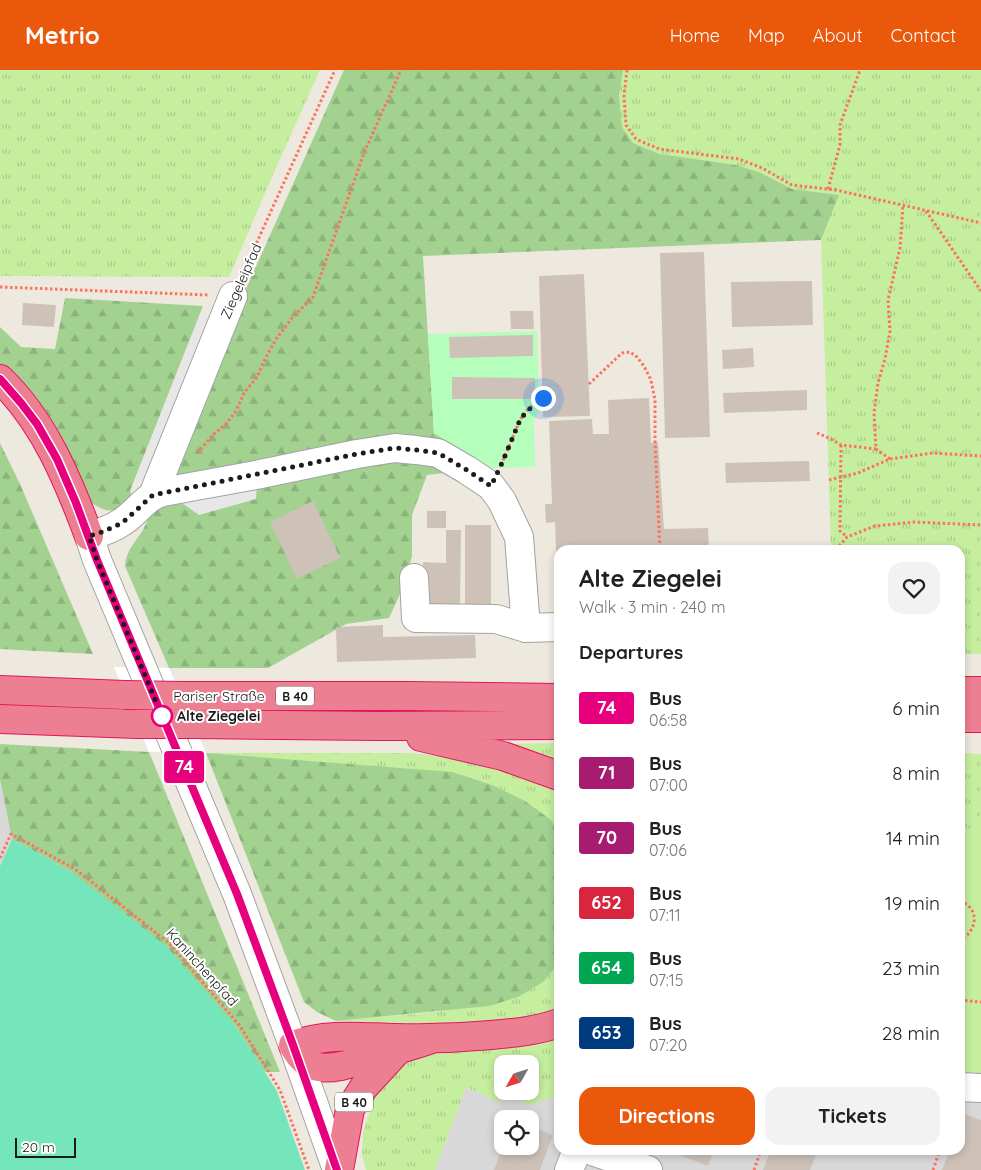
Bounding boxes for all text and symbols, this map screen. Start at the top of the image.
text: Metrio [25,20,100,50]
text: Home [670,24,720,47]
text: Map [748,24,785,47]
text: About [813,24,863,47]
text: Contact [891,24,956,47]
street label: Ziegeleipfad [216,240,266,322]
your location [531,386,556,411]
button: heart [888,562,940,614]
text: Alte Ziegelei [579,563,722,593]
text: Walk · 3 min · 240 m [579,597,726,617]
text: Departures [579,640,683,664]
road number: B 40 [276,686,314,706]
text: Bus [649,686,682,710]
street label: Pariser Straße [173,687,265,705]
text: 74 [597,696,616,719]
text: 6 min [892,696,940,720]
marker: Alte Ziegelei [151,705,173,727]
place label: Alte Ziegelei [177,707,260,725]
text: 06:58 [649,710,687,730]
line badge: 74 [162,751,206,783]
text: Bus [649,751,682,775]
text: 74 [174,755,194,778]
text: 71 [598,761,615,784]
text: 8 min [892,761,940,785]
text: 07:00 [649,775,688,795]
text: Bus [649,816,682,840]
text: 70 [596,826,617,849]
text: 14 min [886,826,940,850]
text: 07:06 [649,840,687,860]
text: Bus [649,881,682,905]
text: 652 [591,891,622,914]
text: 19 min [885,891,940,915]
text: 07:11 [649,905,681,925]
street label: Kaninchenpfad [162,924,242,1010]
text: Bus [649,946,682,970]
text: 654 [591,956,622,979]
text: 23 min [882,956,940,980]
text: 07:15 [649,970,683,990]
text: Bus [649,1011,682,1035]
text: 653 [592,1021,622,1044]
text: 28 min [882,1021,940,1045]
text: 07:20 [649,1035,687,1055]
north arrow [494,1055,539,1100]
map controls [494,1055,539,1155]
button: Directions [579,1087,755,1145]
button: Tickets [765,1087,940,1145]
road number: B 40 [335,1092,373,1112]
button: locate [494,1110,539,1155]
scale bar [15,1135,76,1158]
text: 20 m [22,1138,55,1156]

